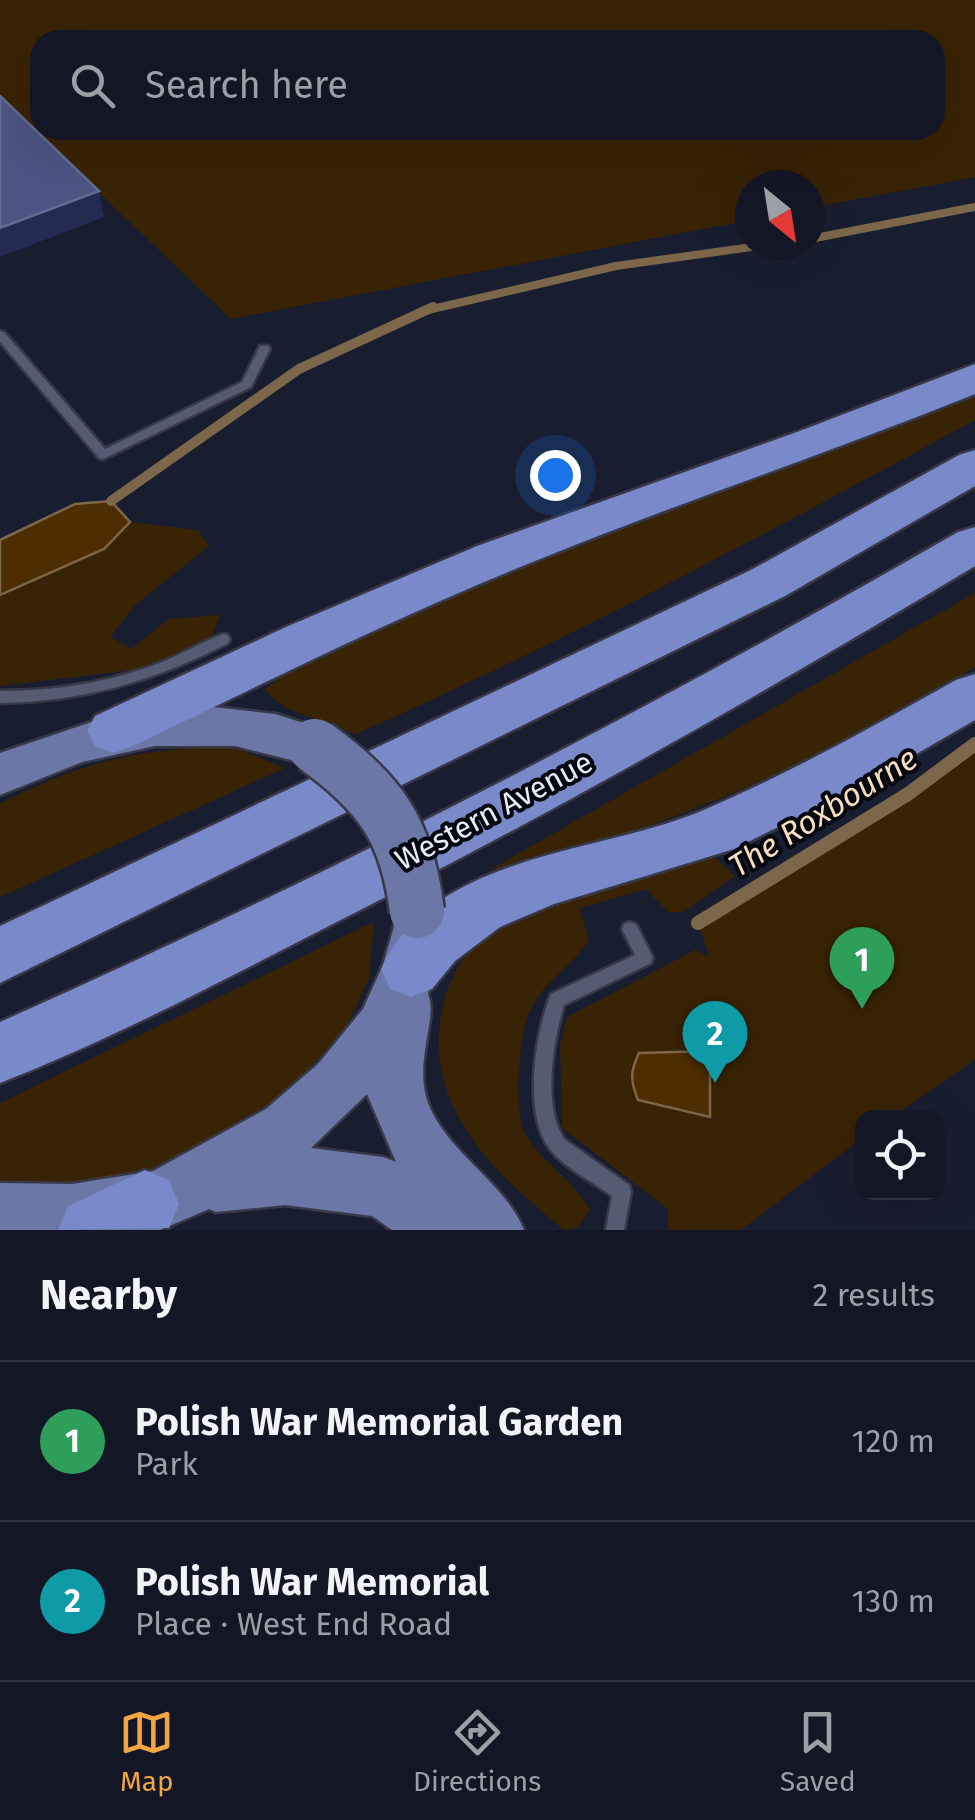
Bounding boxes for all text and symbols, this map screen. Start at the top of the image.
search box [30,30,945,140]
icon: search [65,58,120,113]
text: Search here [145,62,348,108]
north arrow [735,170,825,260]
your location [530,450,581,501]
water label: The Roxbourne [722,739,924,885]
street label: Western Avenue [389,744,599,878]
pin: 1 [830,926,894,1009]
pin: 2 [682,1000,748,1083]
map controls [855,1110,945,1200]
button: locate [855,1110,945,1200]
text: Nearby [40,1270,177,1320]
text: 2 results [812,1276,935,1314]
text: Polish War Memorial Garden [135,1399,623,1445]
text: 1 [65,1422,80,1460]
text: 120 m [852,1422,935,1460]
text: Park [135,1445,198,1483]
text: Polish War Memorial [135,1559,489,1605]
text: 2 [64,1582,81,1620]
text: 130 m [851,1582,935,1620]
text: Place · West End Road [135,1605,452,1643]
tab: Map [119,1705,174,1798]
tab: Directions [413,1705,541,1798]
tab: Saved [780,1705,856,1798]

